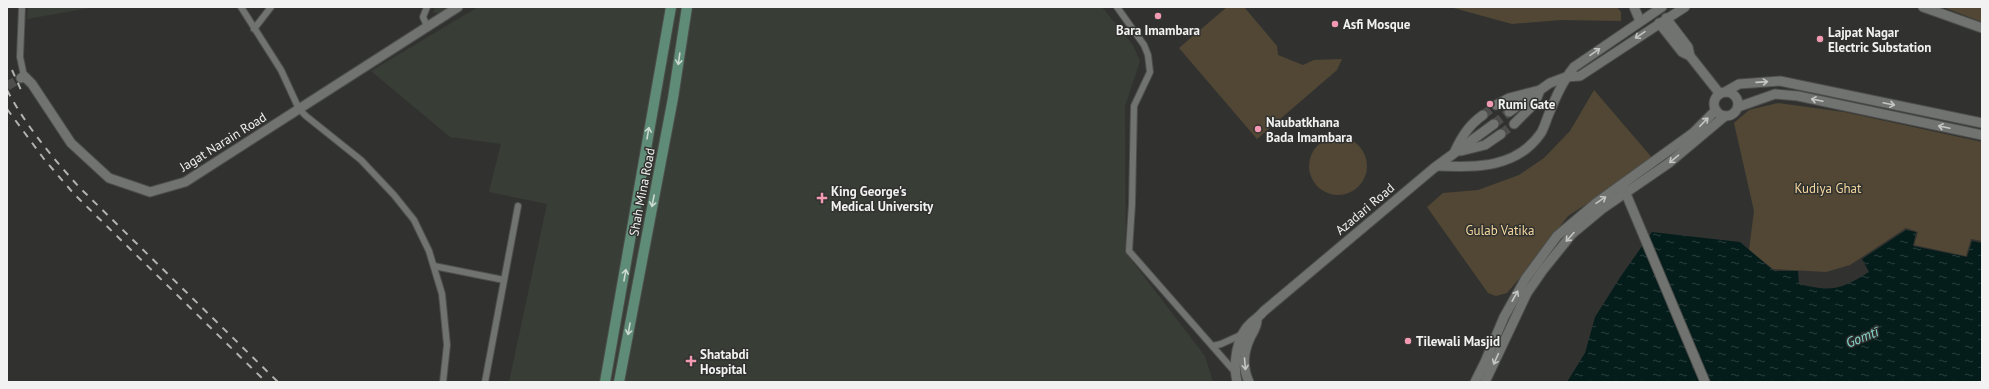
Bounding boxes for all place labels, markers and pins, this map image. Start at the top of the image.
marker: Bara Imambara [1153,11,1163,21]
place label: Asfi Mosque [1343,16,1411,33]
marker: Asfi Mosque [1330,19,1340,29]
place label: Bara Imambara [1116,22,1200,39]
place label: Lajpat Nagar Electric Substation [1828,24,1931,56]
marker: Lajpat Nagar Electric Substation [1815,34,1825,44]
place label: Rumi Gate [1498,96,1556,113]
marker: Rumi Gate [1485,99,1495,109]
place label: Naubatkhana Bada Imambara [1266,114,1352,146]
marker: Naubatkhana Bada Imambara [1253,124,1263,134]
place label: King George's Medical University [831,183,934,215]
marker: King George's Medical University [816,192,828,204]
place label: Tilewali Masjid [1416,333,1500,350]
marker: Tilewali Masjid [1403,336,1413,346]
place label: Shatabdi Hospital [700,346,749,378]
marker: Shatabdi Hospital [685,355,697,367]

